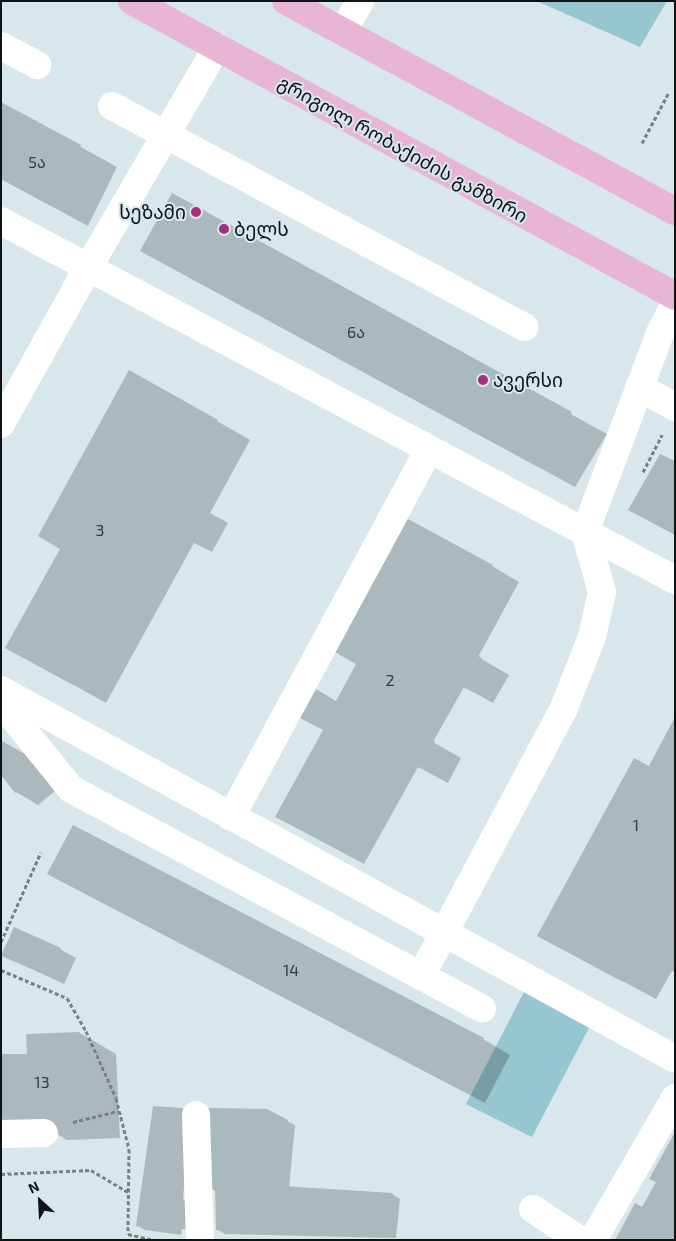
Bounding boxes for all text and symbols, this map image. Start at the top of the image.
street label: გრიგოლ რობაქიძის გამზირი [274,71,532,227]
house number: 5ა [28,152,46,172]
place label: სეზამი [119,201,186,223]
marker: სეზამი [190,206,202,218]
place label: ბელს [234,218,289,240]
marker: ბელს [218,223,230,235]
house number: 6ა [347,322,365,342]
place label: ავერსი [493,369,563,391]
marker: ავერსი [477,374,489,386]
house number: 3 [96,520,104,540]
house number: 2 [386,670,394,690]
house number: 1 [633,815,639,835]
house number: 14 [283,960,299,980]
house number: 13 [34,1072,50,1092]
north arrow [15,1176,65,1226]
text: N [25,1177,42,1197]

